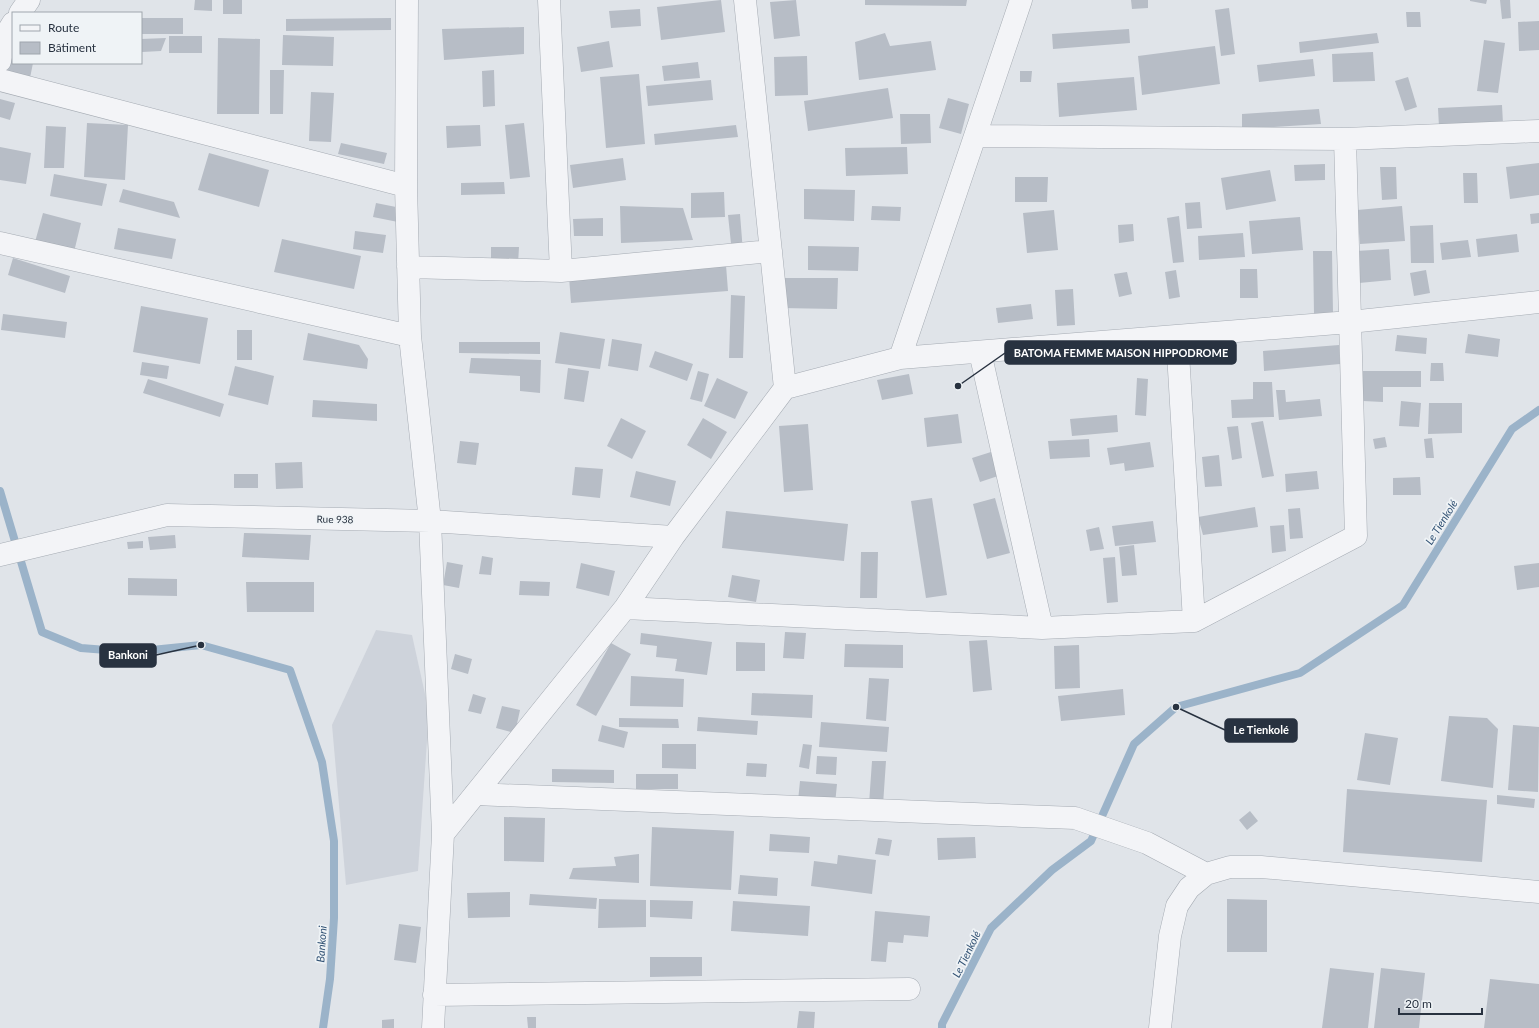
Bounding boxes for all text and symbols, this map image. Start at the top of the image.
legend [12,12,142,64]
text: Route [48,20,79,35]
text: Bâtiment [48,40,97,55]
callout: BATOMA FEMME MAISON HIPPODROME [1005,341,1236,364]
text: BATOMA FEMME MAISON HIPPODROME [1014,346,1228,359]
water label: Le Tienkolé [1422,497,1460,547]
street label: Rue 938 [316,513,354,525]
callout: Bankoni [100,644,156,667]
text: Bankoni [108,648,148,661]
callout: Le Tienkolé [1225,719,1297,742]
text: Le Tienkolé [1233,723,1289,736]
water label: Bankoni [313,925,329,963]
water label: Le Tienkolé [949,929,983,979]
scale bar [1399,990,1482,1016]
text: 20 m [1405,996,1432,1011]

